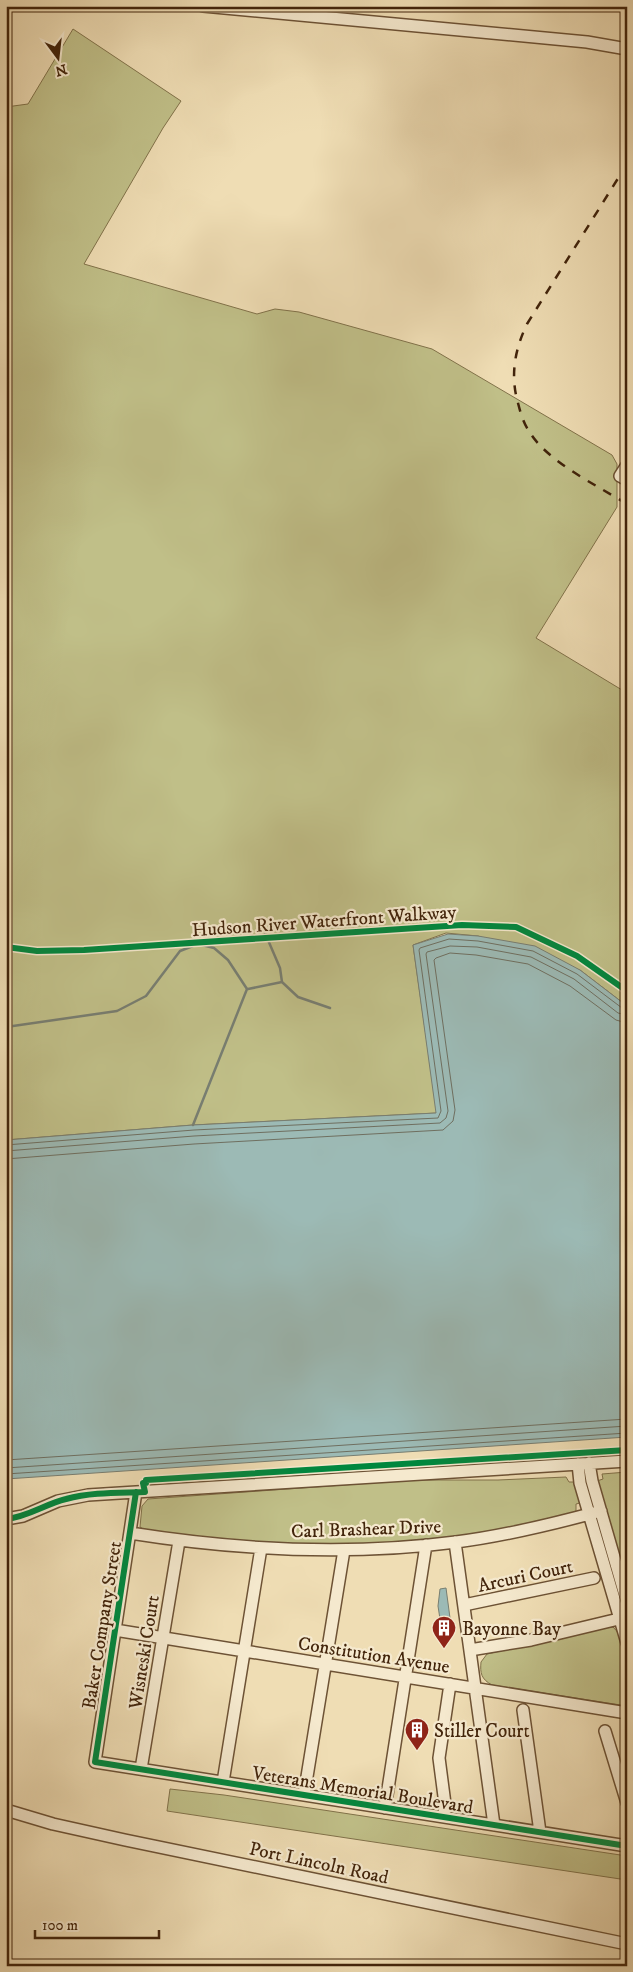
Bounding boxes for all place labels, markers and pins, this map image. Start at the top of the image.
building icon: Bayonne Bay [431,1615,457,1649]
place label: Bayonne Bay [462,1618,562,1641]
building icon: Stiller Court [404,1717,430,1751]
place label: Stiller Court [434,1720,530,1743]

